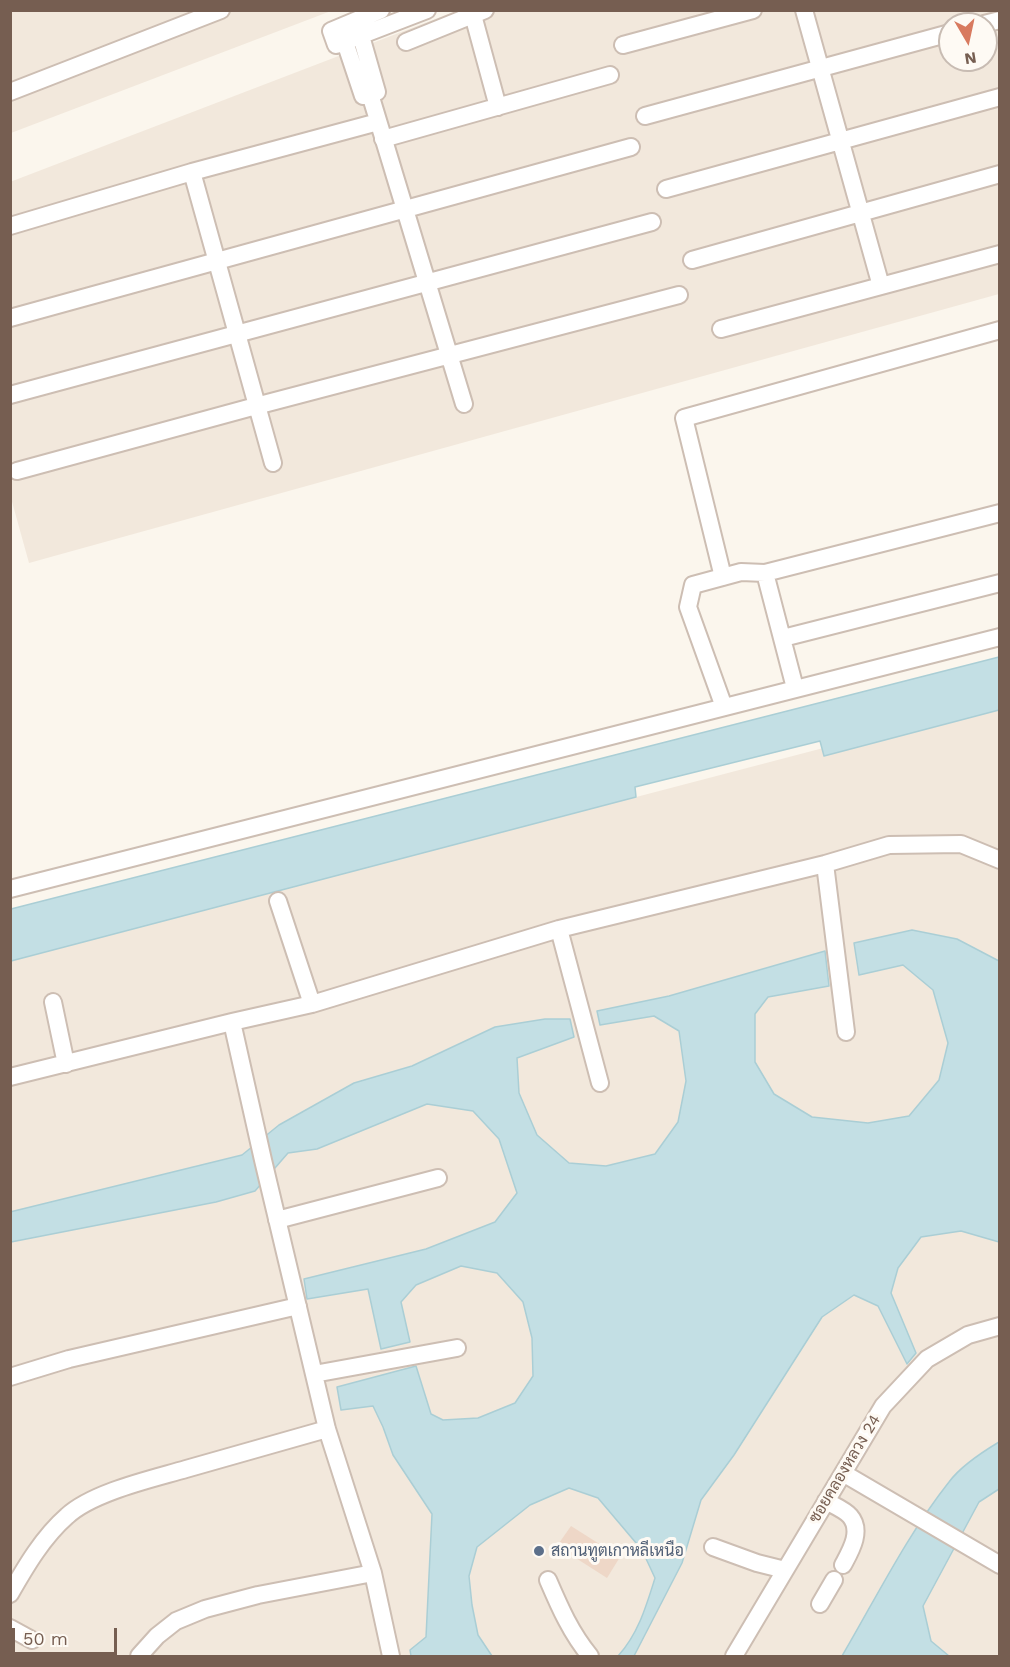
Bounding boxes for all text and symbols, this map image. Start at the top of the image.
north arrow [938,12,998,72]
text: N [963,48,978,69]
street label: ซอยคลองหลวง 24 [805,1411,885,1527]
place label: สถานทูตเกาหลีเหนือ [551,1541,684,1561]
marker: สถานทูตเกาหลีเหนือ [532,1544,546,1558]
scale bar [15,1616,120,1654]
text: 50 m [23,1628,68,1649]

